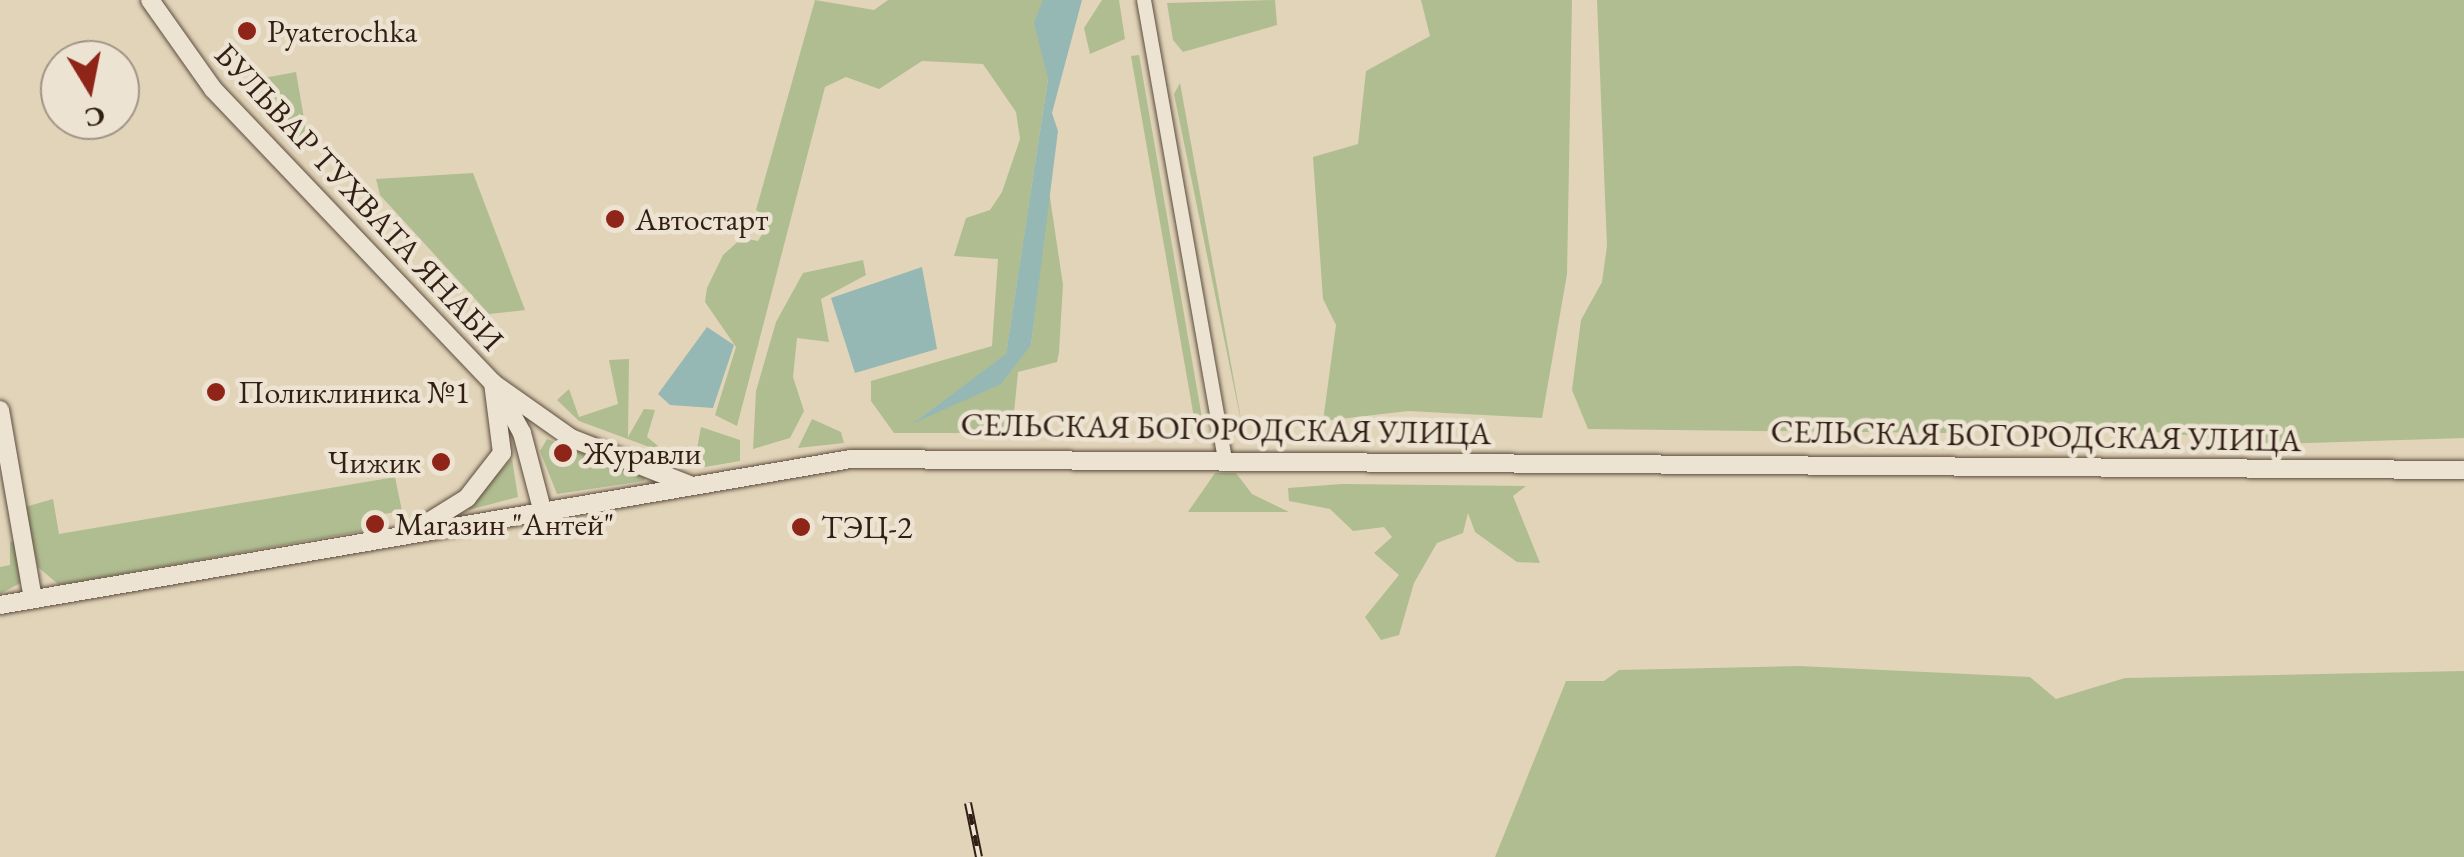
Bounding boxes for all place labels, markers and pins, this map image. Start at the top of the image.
place label: Pyaterochka [267,12,417,50]
marker: Pyaterochka [236,20,258,42]
place label: Автостарт [635,200,768,238]
marker: Автостарт [604,208,626,230]
place label: Поликлиника №1 [238,373,470,411]
marker: Поликлиника №1 [203,379,229,405]
place label: Журавли [583,434,701,472]
marker: Журавли [552,442,574,464]
place label: Чижик [328,443,421,481]
marker: Чижик [430,451,452,473]
place label: Магазин "Антей" [395,505,614,543]
place label: ТЭЦ-2 [821,508,912,546]
marker: Магазин "Антей" [364,513,386,535]
marker: ТЭЦ-2 [790,516,812,538]

